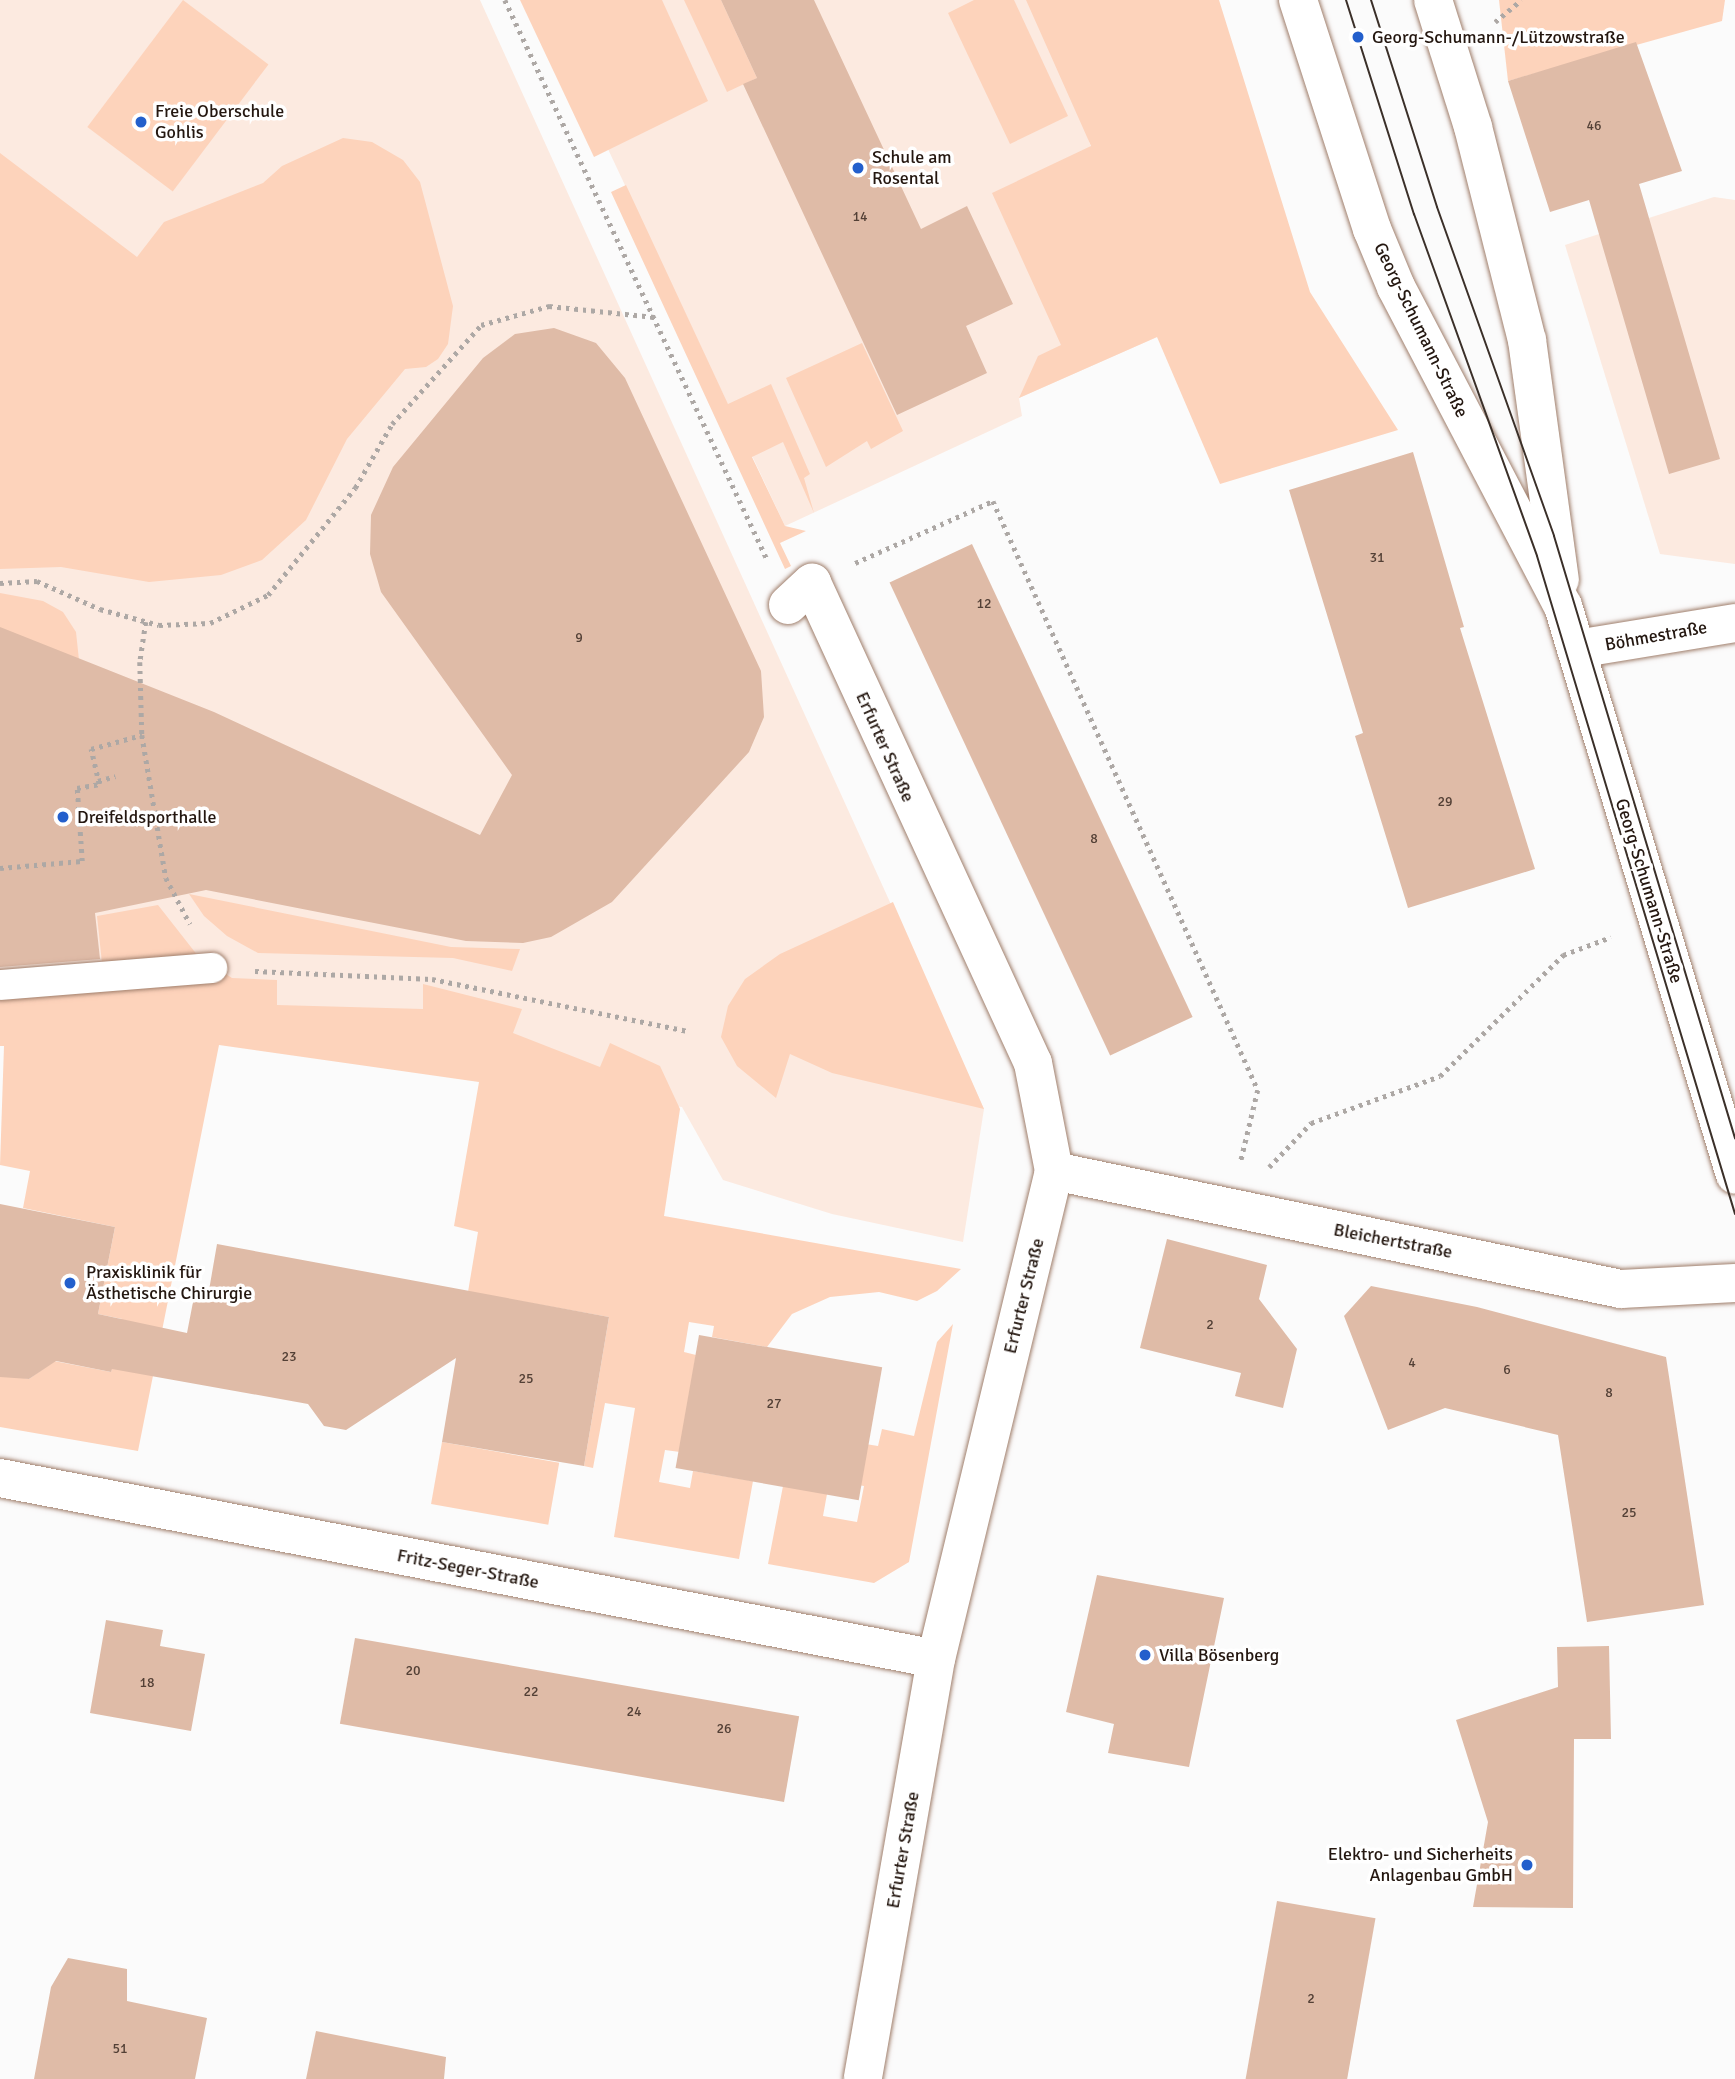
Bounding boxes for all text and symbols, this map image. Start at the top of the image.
place label: Georg-Schumann-/Lützowstraße [1372,26,1625,48]
marker: Georg-Schumann-/Lützowstraße [1350,29,1366,45]
place label: Freie Oberschule Gohlis [155,101,284,144]
marker: Freie Oberschule Gohlis [133,114,149,130]
house number: 46 [1586,118,1602,134]
place label: Schule am Rosental [872,147,952,190]
marker: Schule am Rosental [850,160,866,176]
house number: 14 [852,209,868,225]
street label: Georg-Schumann-Straße [1369,239,1473,421]
house number: 31 [1369,550,1385,566]
house number: 12 [976,596,992,612]
street label: Böhmestraße [1603,616,1709,656]
house number: 9 [575,630,583,646]
street label: Erfurter Straße [851,689,919,805]
house number: 29 [1437,794,1453,810]
street label: Georg-Schumann-Straße [1611,796,1687,986]
place label: Dreifeldsporthalle [77,806,217,828]
marker: Dreifeldsporthalle [55,809,71,825]
house number: 8 [1090,831,1098,847]
street label: Bleichertstraße [1332,1219,1454,1263]
street label: Erfurter Straße [999,1236,1049,1356]
place label: Praxisklinik für Ästhetische Chirurgie [86,1262,252,1304]
marker: Praxisklinik für Ästhetische Chirurgie [60,1273,80,1293]
house number: 2 [1206,1317,1214,1333]
house number: 23 [281,1349,297,1365]
house number: 4 [1408,1355,1416,1371]
house number: 6 [1503,1362,1511,1378]
house number: 25 [518,1371,534,1387]
house number: 8 [1605,1385,1613,1401]
house number: 27 [766,1396,782,1412]
house number: 25 [1621,1505,1637,1521]
street label: Fritz-Seger-Straße [395,1545,541,1593]
place label: Villa Bösenberg [1159,1644,1279,1666]
marker: Villa Bösenberg [1137,1647,1153,1663]
house number: 20 [405,1663,421,1679]
house number: 18 [139,1675,155,1691]
house number: 22 [523,1684,539,1700]
house number: 24 [626,1704,642,1720]
house number: 26 [716,1721,732,1737]
street label: Erfurter Straße [882,1790,924,1910]
place label: Elektro- und Sicherheits Anlagenbau GmbH [1328,1844,1513,1886]
marker: Elektro- und Sicherheits Anlagenbau GmbH [1519,1857,1535,1873]
house number: 2 [1307,1991,1315,2007]
house number: 51 [112,2041,128,2057]

